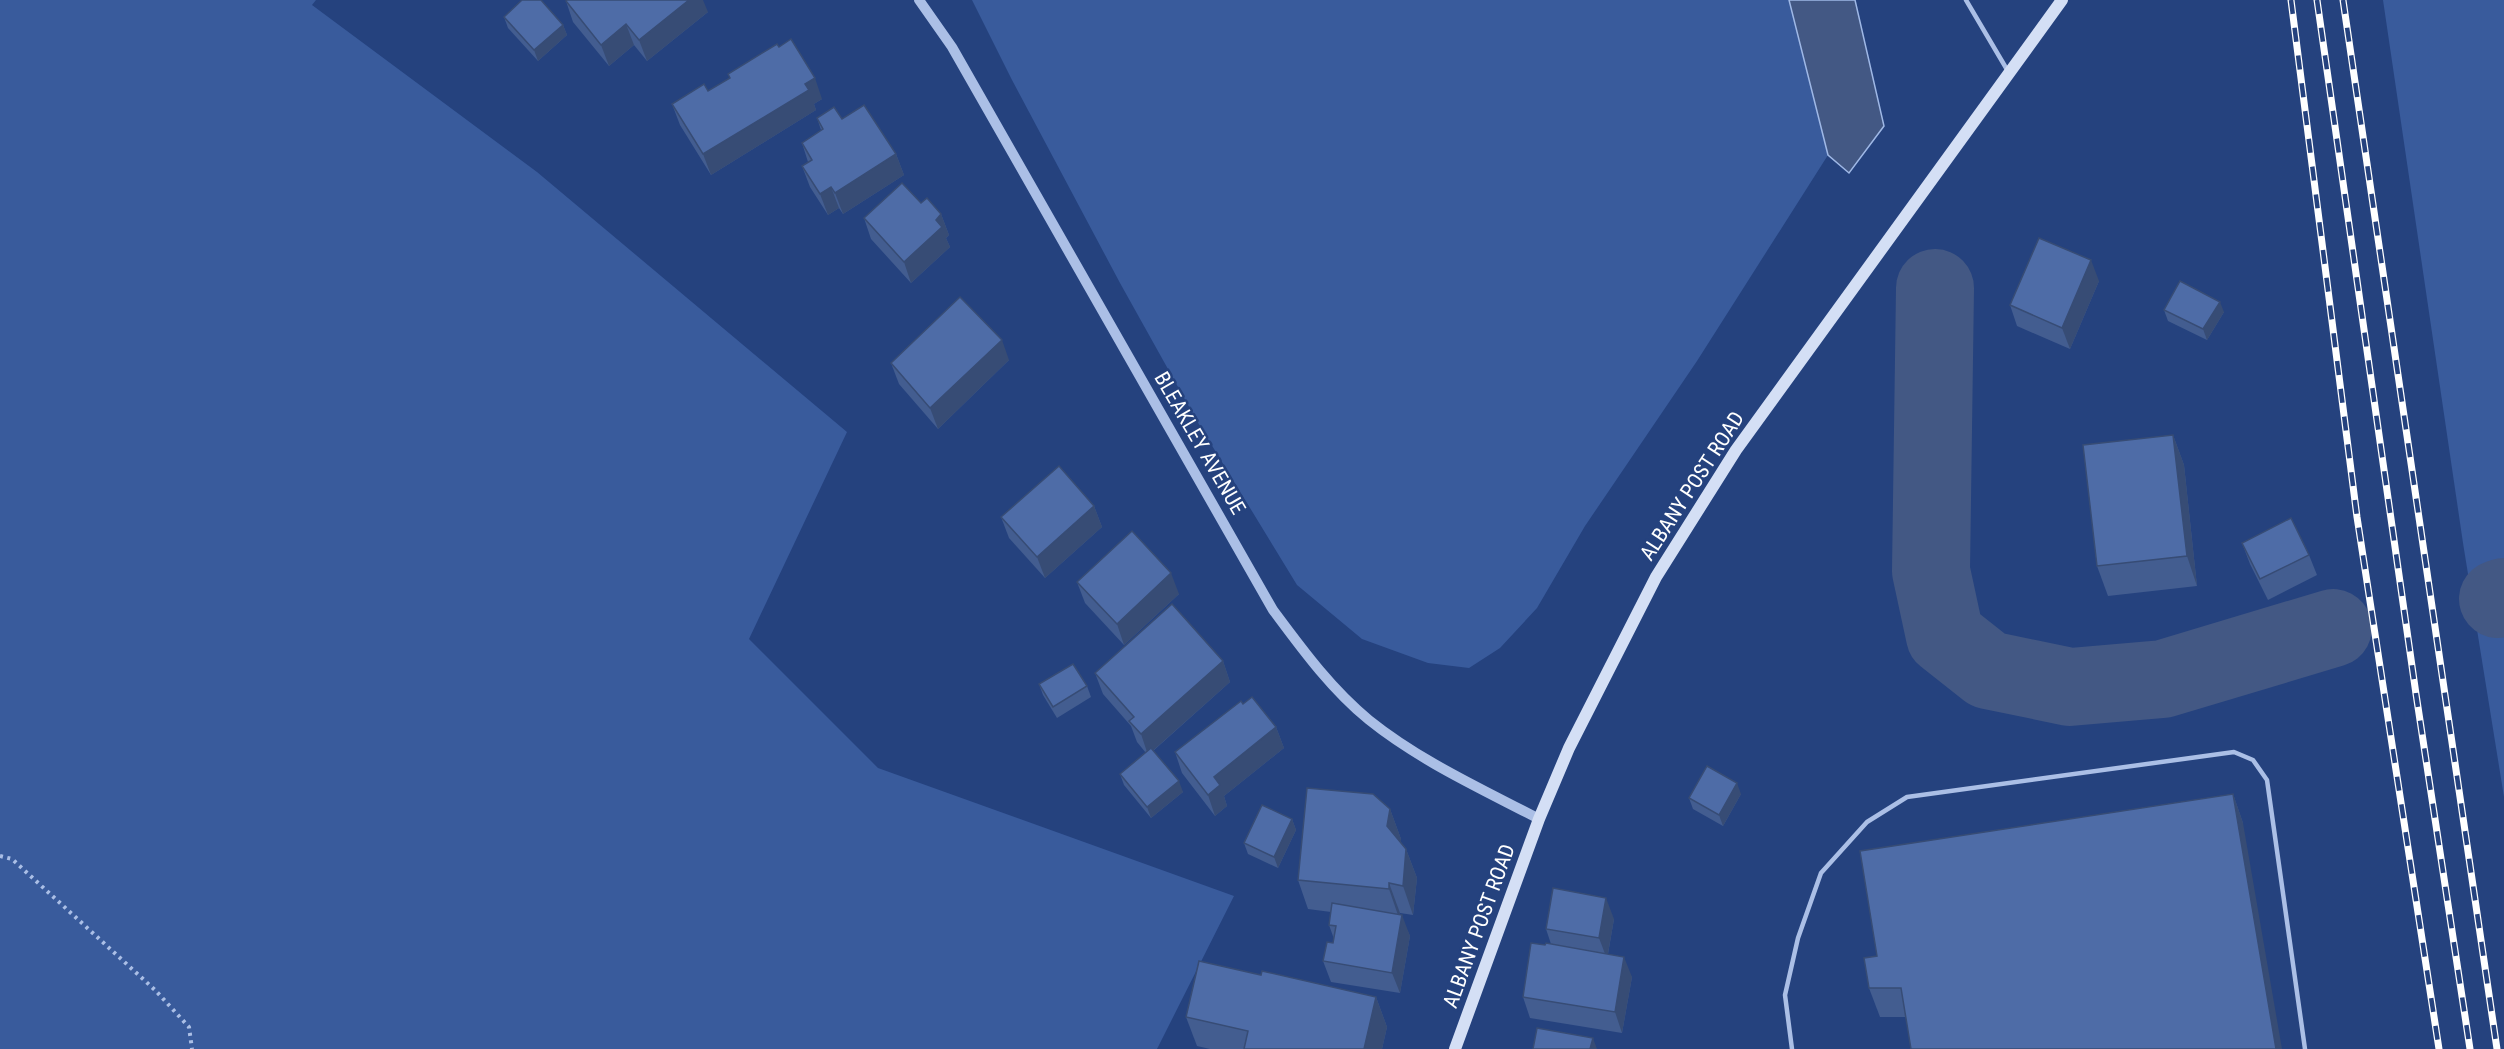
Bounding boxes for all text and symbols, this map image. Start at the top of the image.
street label: BLEAKLEY AVENUE [1150,368,1250,518]
street label: ALBANY POST ROAD [1635,407,1749,565]
street label: ALBANY POST ROAD [1438,841,1520,1011]

